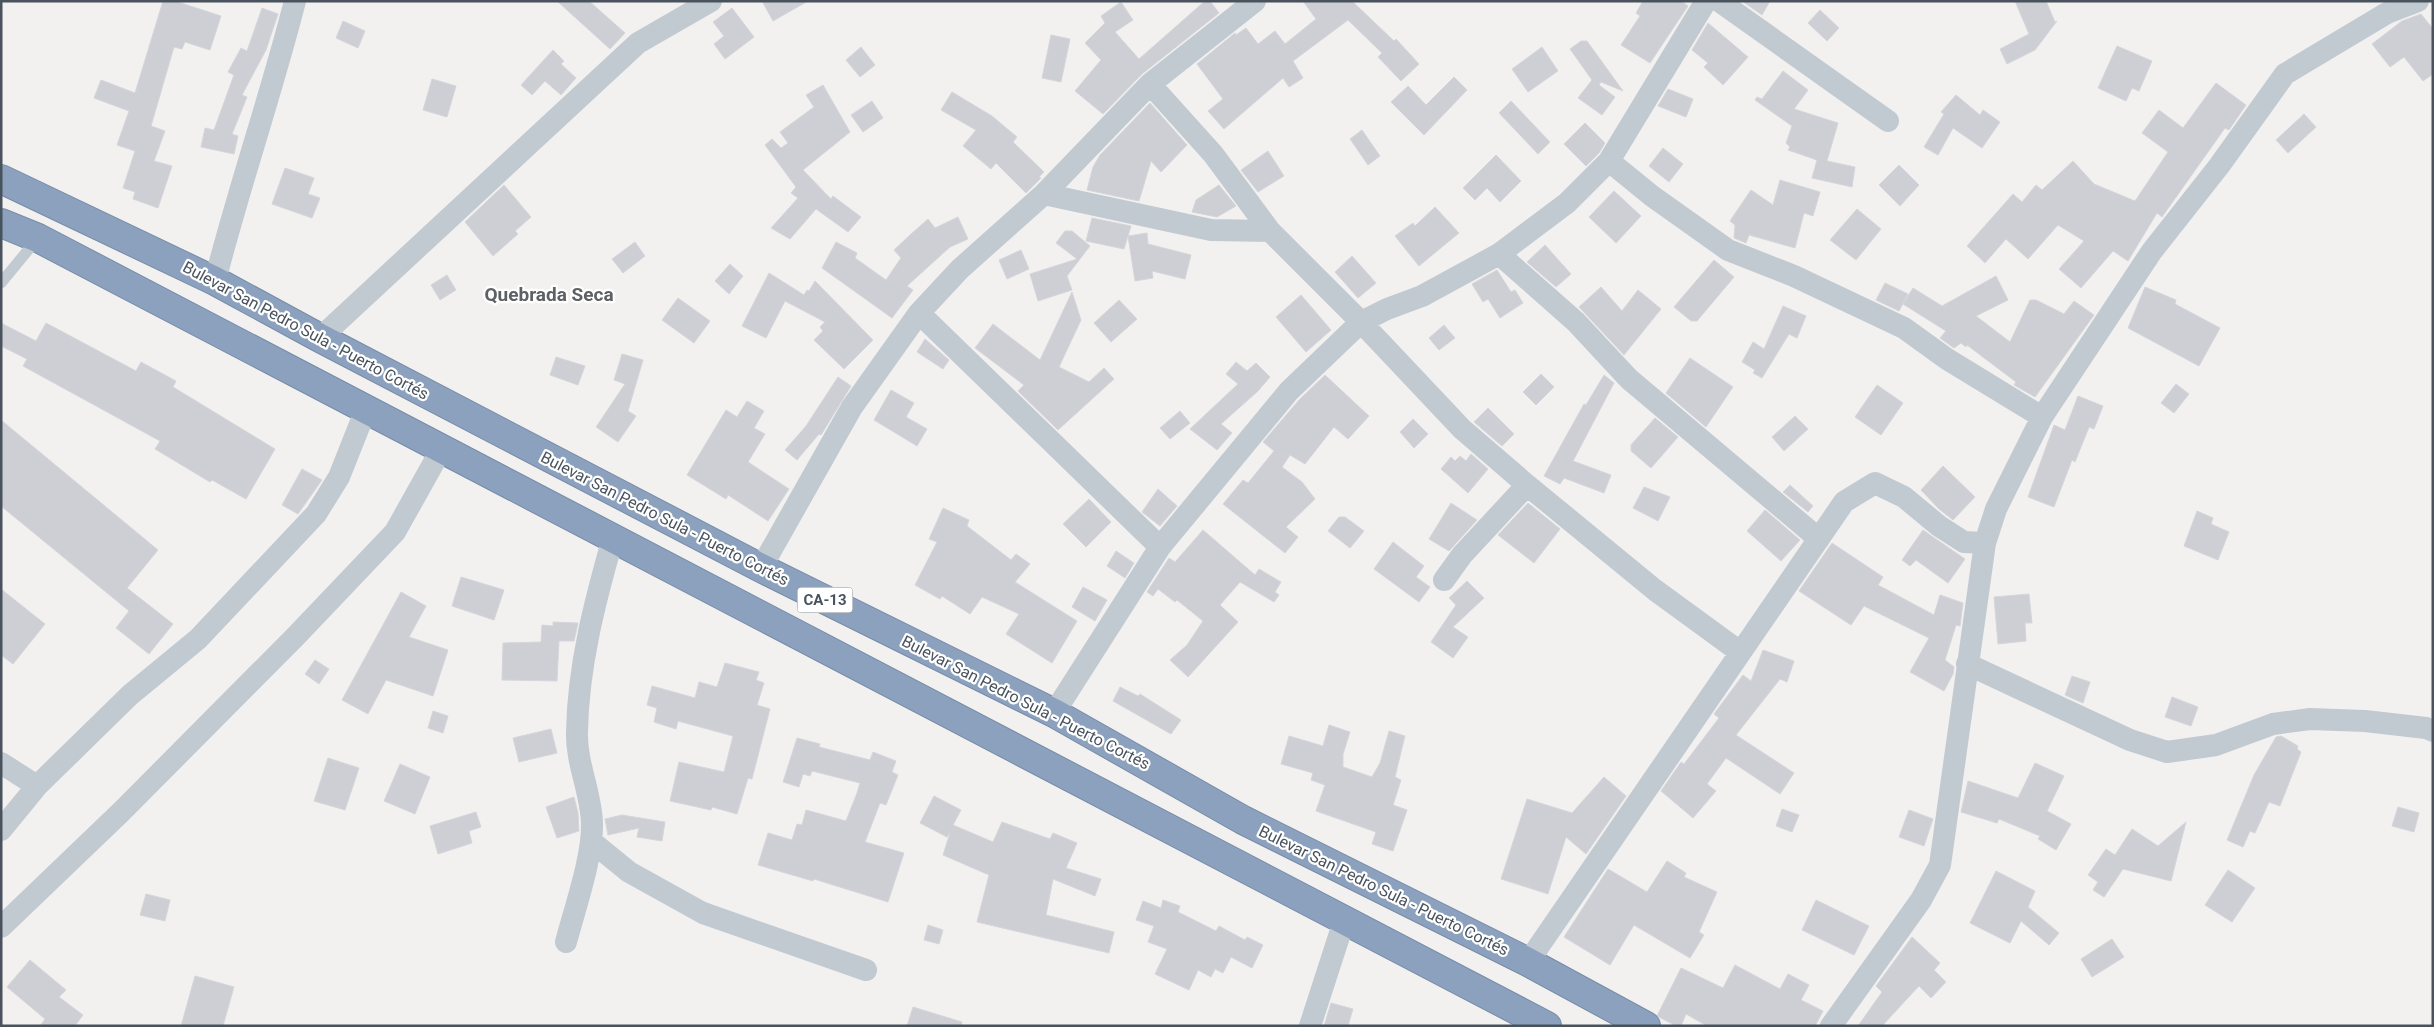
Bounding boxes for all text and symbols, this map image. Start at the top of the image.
street label: Bulevar San Pedro Sula - Puerto Cortés [180,257,432,404]
district label: Quebrada Seca [484,283,614,306]
street label: Bulevar San Pedro Sula - Puerto Cortés [538,447,792,589]
road number: CA-13 [798,588,852,612]
street label: Bulevar San Pedro Sula - Puerto Cortés [899,631,1153,773]
street label: Bulevar San Pedro Sula - Puerto Cortés [1256,821,1512,959]

